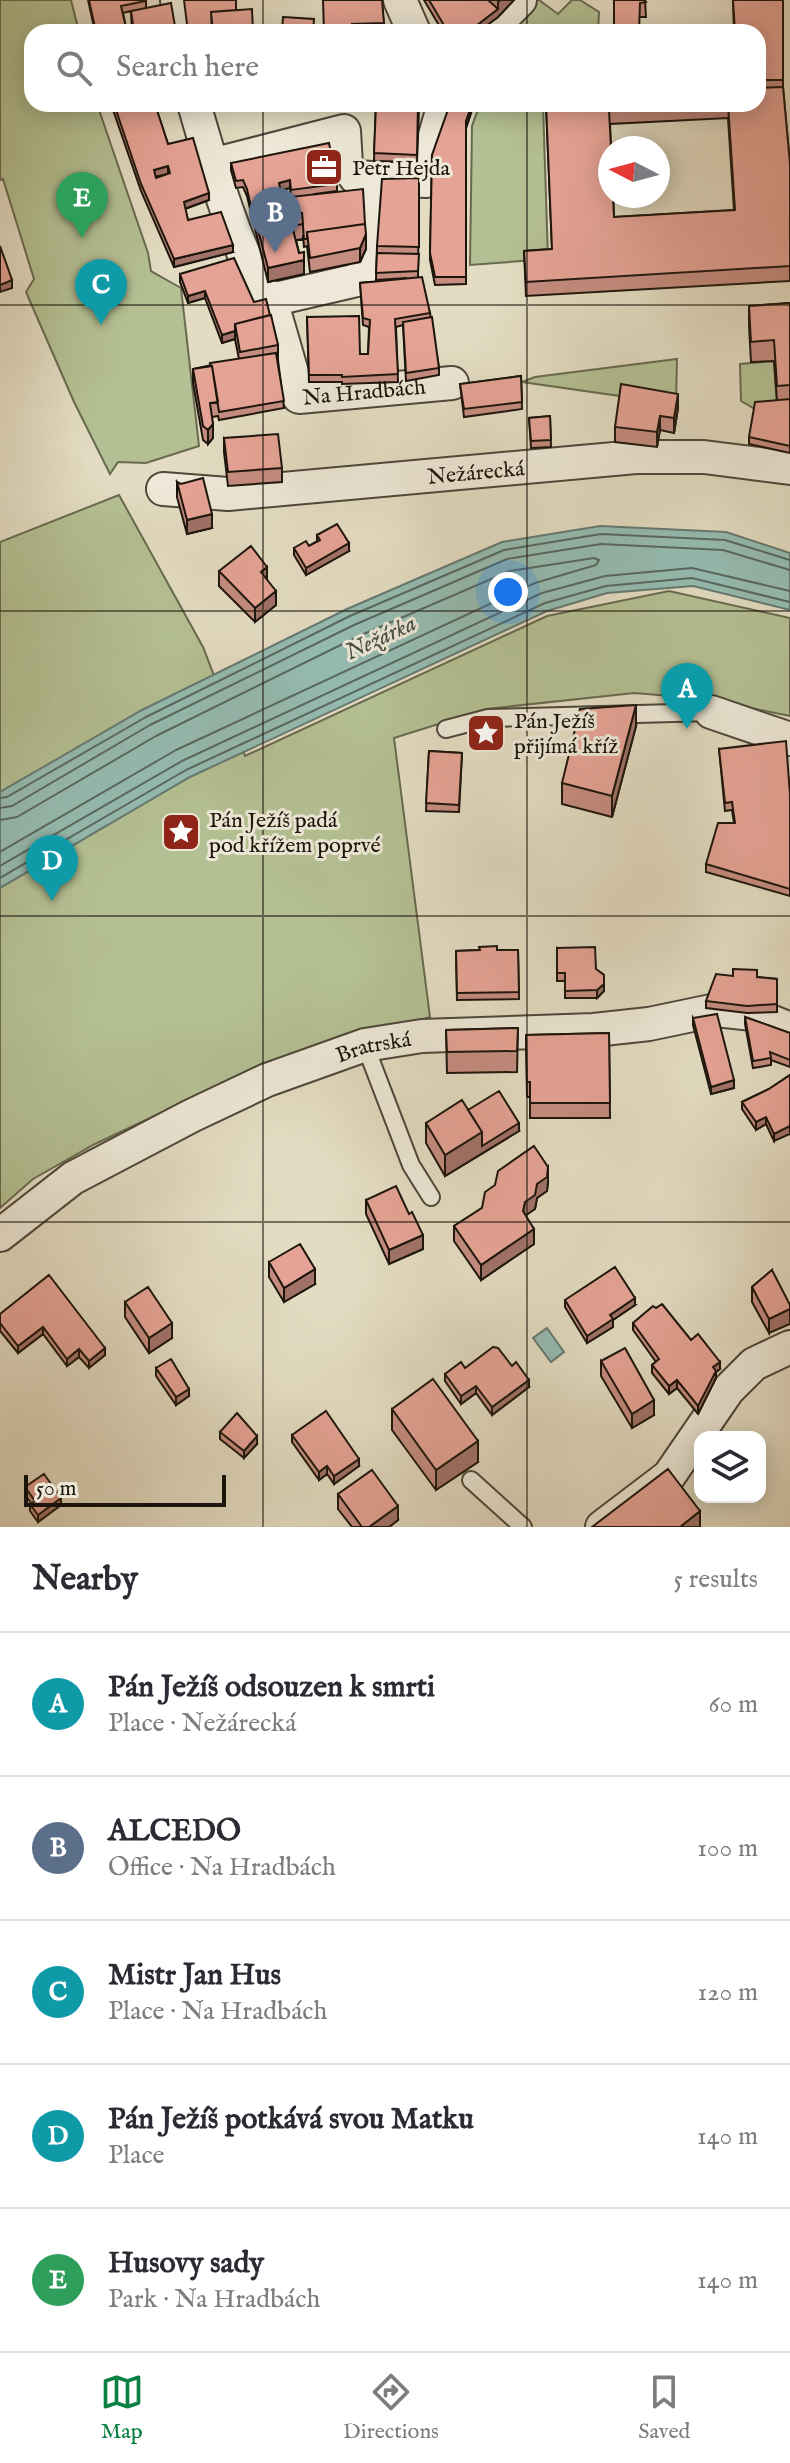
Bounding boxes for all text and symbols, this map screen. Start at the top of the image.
search box [24,24,766,112]
icon: search [52,46,96,90]
text: Search here [116,49,259,87]
north arrow [598,136,670,208]
office icon: Petr Hejda [303,146,345,188]
place label: Petr Hejda [352,155,451,183]
pin: E [56,172,108,238]
pin: B [249,187,301,253]
pin: C [75,259,127,325]
street label: Na Hradbách [301,373,427,413]
street label: Nežárecká [426,455,526,492]
your location [488,572,528,612]
water label: Nežárka [340,608,421,668]
pin: A [661,663,713,729]
place label: Pán Ježíš přijímá kříž [514,708,618,761]
place icon: Pán Ježíš přijímá kříž [465,712,507,754]
place label: Pán Ježíš padá pod křížem poprvé [209,807,381,860]
place icon: Pán Ježíš padá pod křížem poprvé [160,811,202,853]
pin: D [26,835,78,901]
street label: Bratrská [332,1026,414,1070]
map controls [694,1431,766,1503]
button: layers [694,1431,766,1503]
scale bar [24,1471,226,1507]
text: 50 m [36,1475,77,1503]
text: Nearby [32,1558,138,1601]
text: 5 results [674,1563,758,1596]
text: Pán Ježíš odsouzen k smrti [108,1669,435,1707]
text: A [49,1688,67,1721]
text: 60 m [709,1688,758,1721]
text: Place · Nežárecká [108,1707,296,1740]
text: ALCEDO [108,1813,241,1851]
text: B [49,1832,67,1865]
text: 100 m [697,1832,758,1865]
text: Office · Na Hradbách [108,1851,336,1884]
text: Mistr Jan Hus [108,1957,281,1995]
text: C [49,1976,67,2009]
text: 120 m [698,1976,758,2009]
text: Place · Na Hradbách [108,1995,327,2028]
text: Pán Ježíš potkává svou Matku [108,2101,474,2139]
text: D [48,2120,68,2153]
text: 140 m [697,2120,758,2153]
text: Place [108,2139,164,2172]
text: Husovy sady [108,2245,264,2283]
text: E [49,2264,67,2297]
text: 140 m [697,2264,758,2297]
text: Park · Na Hradbách [108,2283,320,2316]
tab: Map [100,2370,144,2446]
tab: Directions [343,2370,439,2446]
tab: Saved [638,2370,690,2446]

